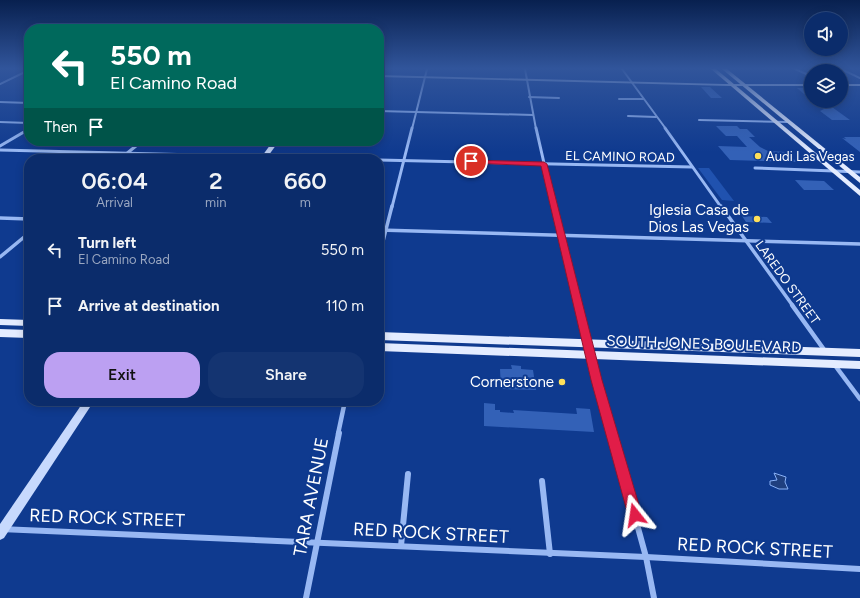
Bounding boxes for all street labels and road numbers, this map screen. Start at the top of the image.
street label: EL CAMINO ROAD [565,148,675,165]
street label: LAREDO STREET [752,238,823,328]
street label: SOUTH JONES BOULEVARD [606,332,802,356]
street label: TARA AVENUE [289,436,333,558]
street label: RED ROCK STREET [29,504,185,532]
street label: RED ROCK STREET [353,518,509,548]
street label: RED ROCK STREET [677,533,833,563]

